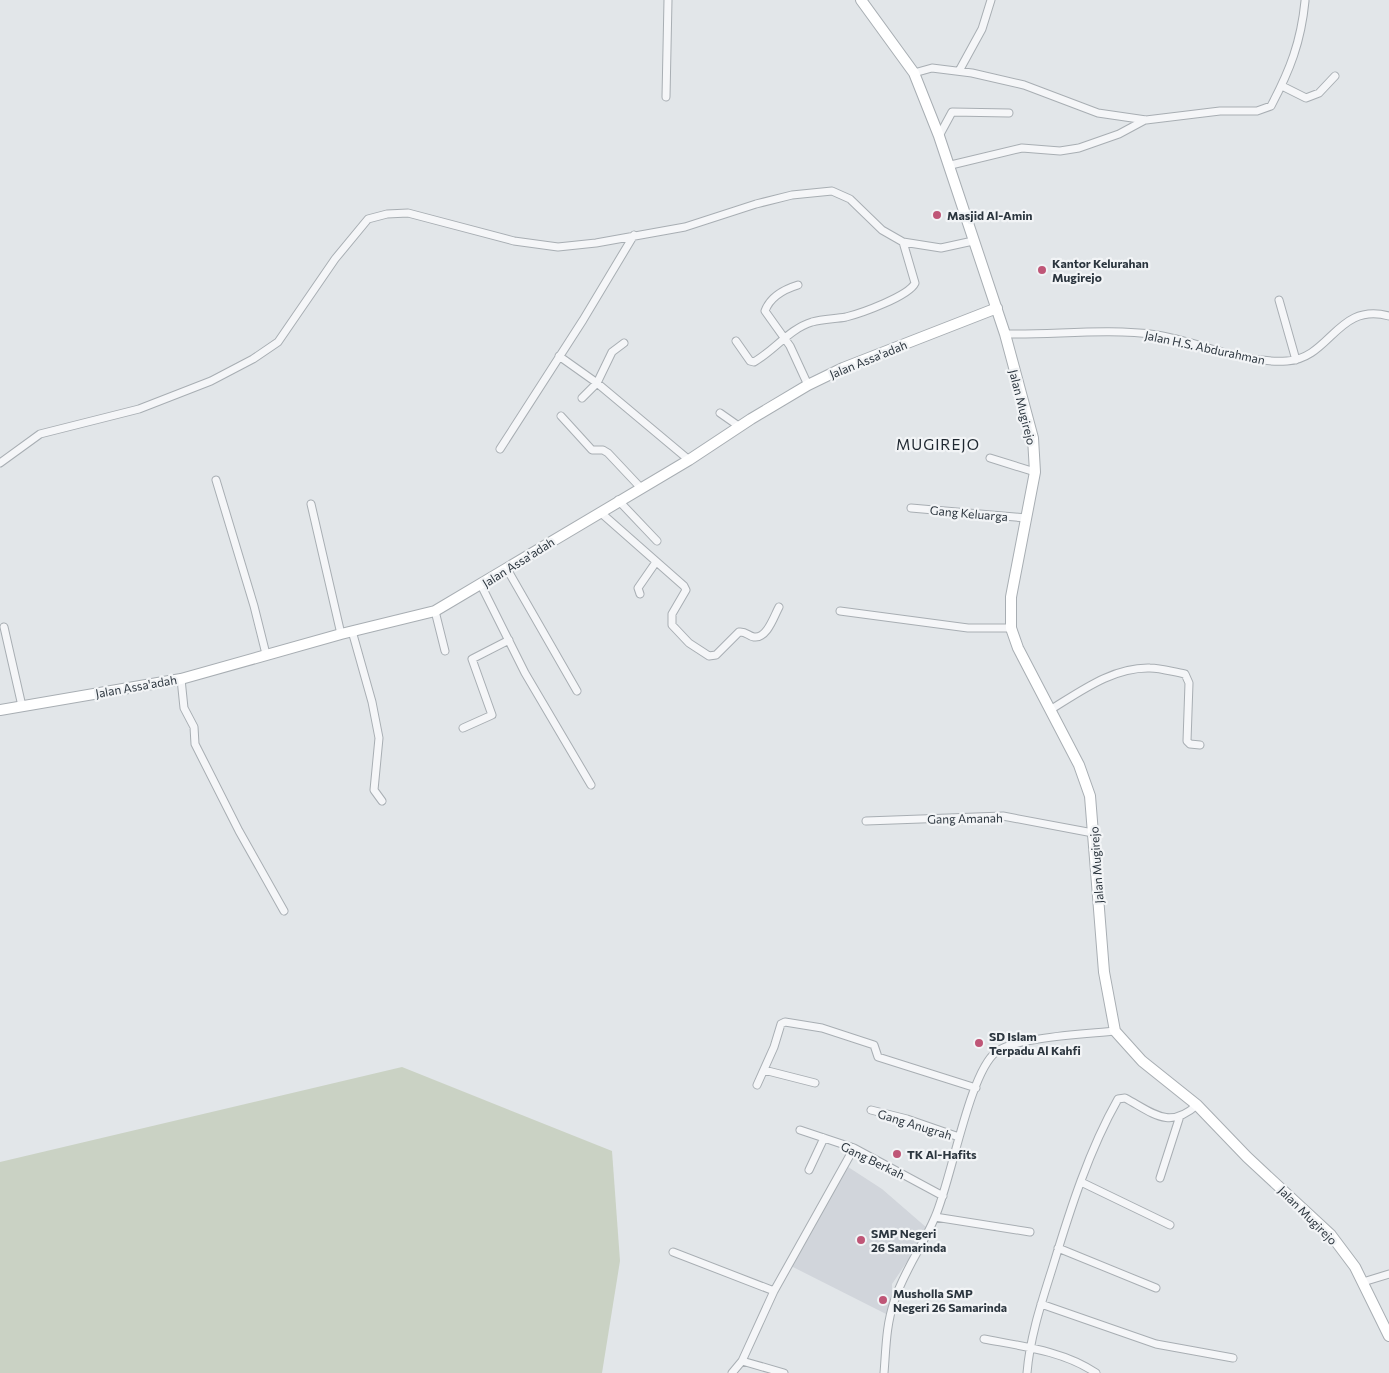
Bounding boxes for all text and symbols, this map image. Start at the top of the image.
place label: Masjid Al-Amin [947,208,1033,222]
marker: Masjid Al-Amin [931,209,943,221]
place label: Kantor Kelurahan Mugirejo [1052,256,1149,284]
marker: Kantor Kelurahan Mugirejo [1036,264,1048,276]
street label: Jalan H.S. Abdurahman [1143,327,1266,368]
street label: Jalan Assa'adah [827,337,909,382]
street label: Jalan Mugirejo [1006,368,1039,446]
district label: MUGIREJO [896,435,980,453]
street label: Gang Keluarga [929,503,1009,523]
street label: Jalan Assa'adah [479,534,557,591]
street label: Jalan Assa'adah [94,672,178,701]
street label: Gang Amanah [927,810,1003,826]
street label: Jalan Mugirejo [1086,826,1107,904]
place label: SD Islam Terpadu Al Kahfi [989,1029,1081,1057]
marker: SD Islam Terpadu Al Kahfi [973,1037,985,1049]
street label: Gang Anugrah [876,1106,954,1142]
street label: Gang Berkah [839,1139,907,1181]
place label: TK Al-Hafits [907,1147,977,1161]
marker: TK Al-Hafits [891,1148,903,1160]
street label: Jalan Mugirejo [1275,1183,1340,1248]
place label: SMP Negeri 26 Samarinda [871,1226,946,1254]
marker: SMP Negeri 26 Samarinda [855,1234,867,1246]
place label: Musholla SMP Negeri 26 Samarinda [893,1286,1007,1314]
marker: Musholla SMP Negeri 26 Samarinda [877,1294,889,1306]

